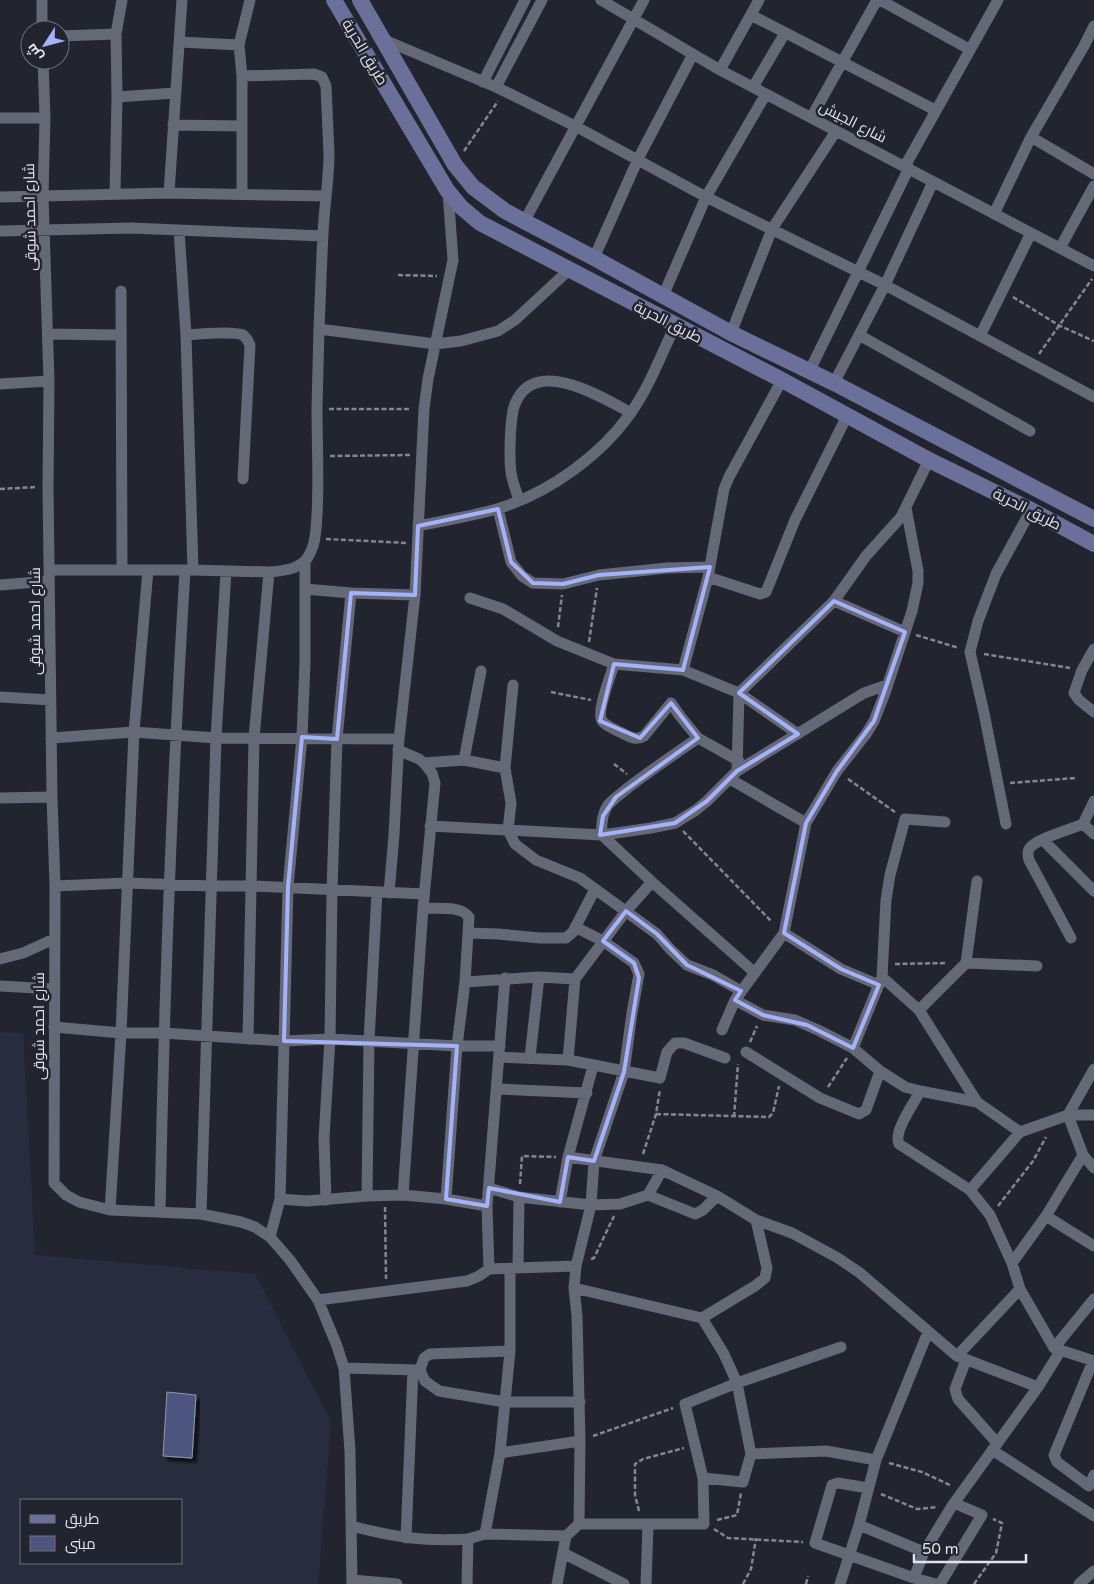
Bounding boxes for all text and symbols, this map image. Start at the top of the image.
street label: طريق الحرية [337,16,392,89]
north arrow [20,20,70,70]
text: ش [23,40,47,65]
street label: شارع الجيش [815,97,890,148]
street label: شارع احمد شوقى [20,163,42,271]
street label: طريق الحرية [631,297,705,348]
street label: طريق الحرية [990,484,1064,535]
street label: شارع احمد شوقى [26,567,46,675]
street label: شارع احمد شوقى [30,972,50,1080]
legend [20,1499,182,1564]
text: طريق [65,1510,99,1529]
scale bar [914,1532,1026,1564]
text: مبنى [65,1535,96,1554]
text: 50 m [922,1540,959,1558]

